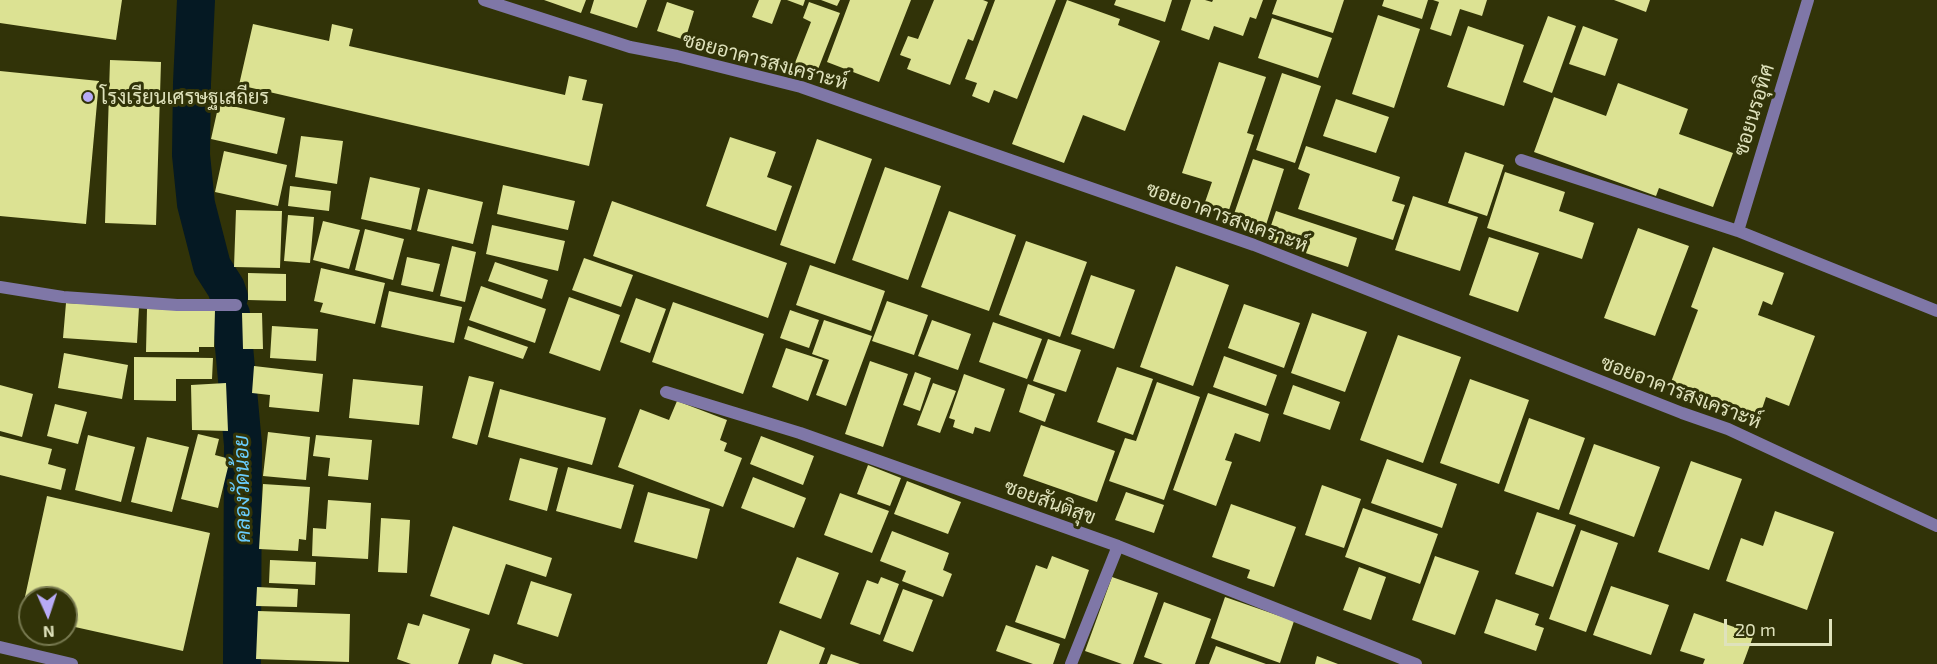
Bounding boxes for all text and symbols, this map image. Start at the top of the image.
street label: ซอยอาคารสงเคราะห์ [680,27,850,95]
street label: ซอยนรอุทิศ [1729,61,1779,159]
place label: โรงเรียนเศรษฐเสถียร [100,85,269,109]
marker: โรงเรียนเศรษฐเสถียร [81,90,95,104]
street label: ซอยอาคารสงเคราะห์ [1143,177,1311,257]
street label: ซอยอาคารสงเคราะห์ [1597,350,1765,434]
water label: คลองวัดน้อย [228,435,256,543]
street label: ซอยสันติสุข [1001,474,1099,530]
north arrow [18,586,78,646]
scale bar [1727,607,1835,645]
text: 20 m [1735,618,1776,640]
text: N [43,623,55,642]

